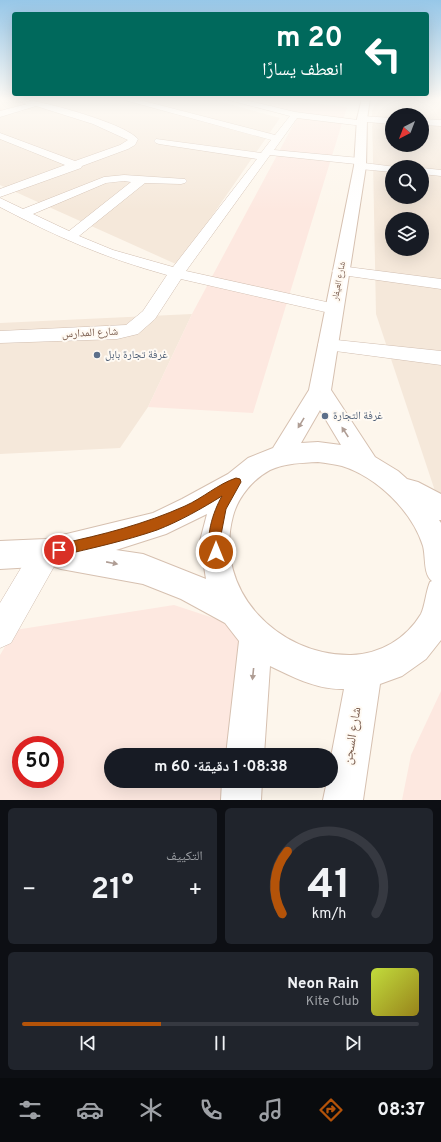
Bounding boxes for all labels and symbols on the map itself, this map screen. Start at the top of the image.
north arrow [385,108,429,152]
street label: شارع العيفار [330,261,348,302]
street label: شارع المدارس [62,325,118,341]
place label: غرفة تجارة بابل [105,348,168,362]
marker: غرفة تجارة بابل [92,350,102,360]
place label: غرفة التجارة [333,409,383,423]
marker: غرفة التجارة [320,411,330,421]
one-way arrow [297,417,304,429]
one-way arrow [342,426,349,438]
position arrow [195,531,237,573]
pin [42,533,76,567]
one-way arrow [106,560,118,566]
one-way arrow [249,668,256,680]
street label: شارع السجن [341,706,365,766]
speed limit sign: 50 [12,736,64,788]

